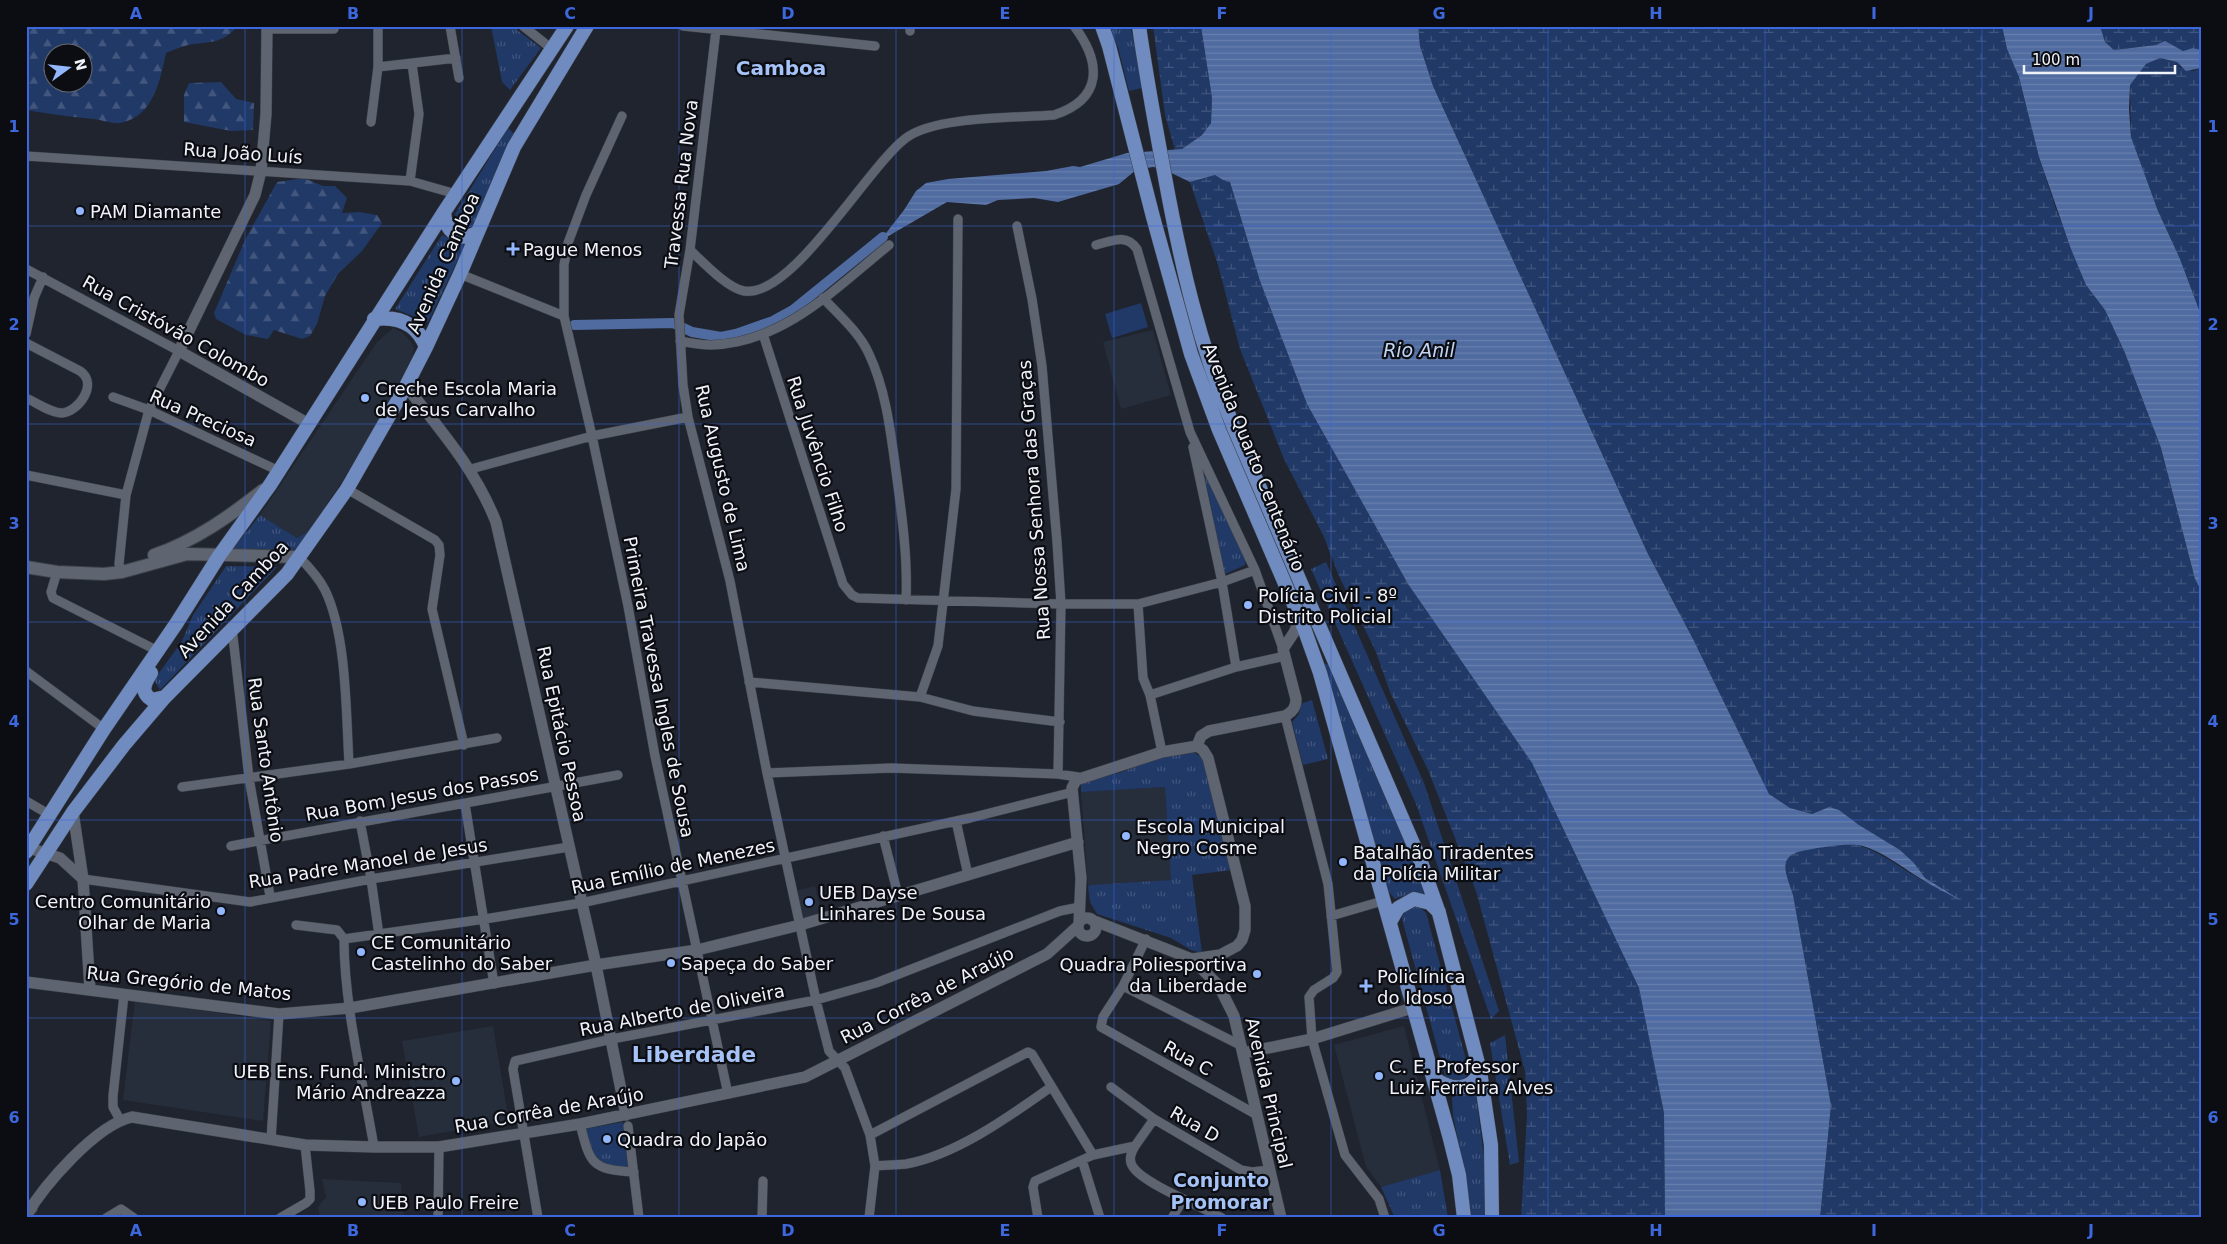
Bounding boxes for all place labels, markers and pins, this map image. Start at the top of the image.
place label: PAM Diamante [90,201,221,222]
marker: PAM Diamante [74,205,86,217]
place label: Pague Menos [523,239,642,260]
marker: Pague Menos [507,243,519,255]
place label: Creche Escola Maria de Jesus Carvalho [375,378,557,420]
marker: Creche Escola Maria de Jesus Carvalho [359,392,371,404]
place label: Polícia Civil - 8º Distrito Policial [1258,585,1397,627]
marker: Polícia Civil - 8º Distrito Policial [1242,599,1254,611]
place label: Escola Municipal Negro Cosme [1136,816,1285,858]
marker: Escola Municipal Negro Cosme [1120,830,1132,842]
place label: Batalhão Tiradentes da Polícia Militar [1353,842,1534,884]
marker: Batalhão Tiradentes da Polícia Militar [1337,856,1349,868]
place label: UEB Dayse Linhares De Sousa [819,882,986,924]
place label: Centro Comunitário Olhar de Maria [35,891,211,933]
marker: UEB Dayse Linhares De Sousa [803,896,815,908]
marker: Centro Comunitário Olhar de Maria [215,905,227,917]
place label: CE Comunitário Castelinho do Saber [371,932,553,974]
marker: CE Comunitário Castelinho do Saber [355,946,367,958]
place label: Sapeça do Saber [681,953,834,974]
place label: Quadra Poliesportiva da Liberdade [1060,954,1247,996]
marker: Sapeça do Saber [665,957,677,969]
place label: Policlínica do Idoso [1377,966,1465,1008]
marker: Quadra Poliesportiva da Liberdade [1251,968,1263,980]
marker: Policlínica do Idoso [1359,979,1373,993]
place label: C. E. Professor Luiz Ferreira Alves [1389,1056,1553,1098]
place label: UEB Ens. Fund. Ministro Mário Andreazza [233,1061,446,1103]
marker: C. E. Professor Luiz Ferreira Alves [1373,1070,1385,1082]
marker: UEB Ens. Fund. Ministro Mário Andreazza [450,1075,462,1087]
place label: Quadra do Japão [617,1129,767,1150]
marker: Quadra do Japão [601,1133,613,1145]
place label: UEB Paulo Freire [372,1192,519,1213]
marker: UEB Paulo Freire [356,1196,368,1208]

